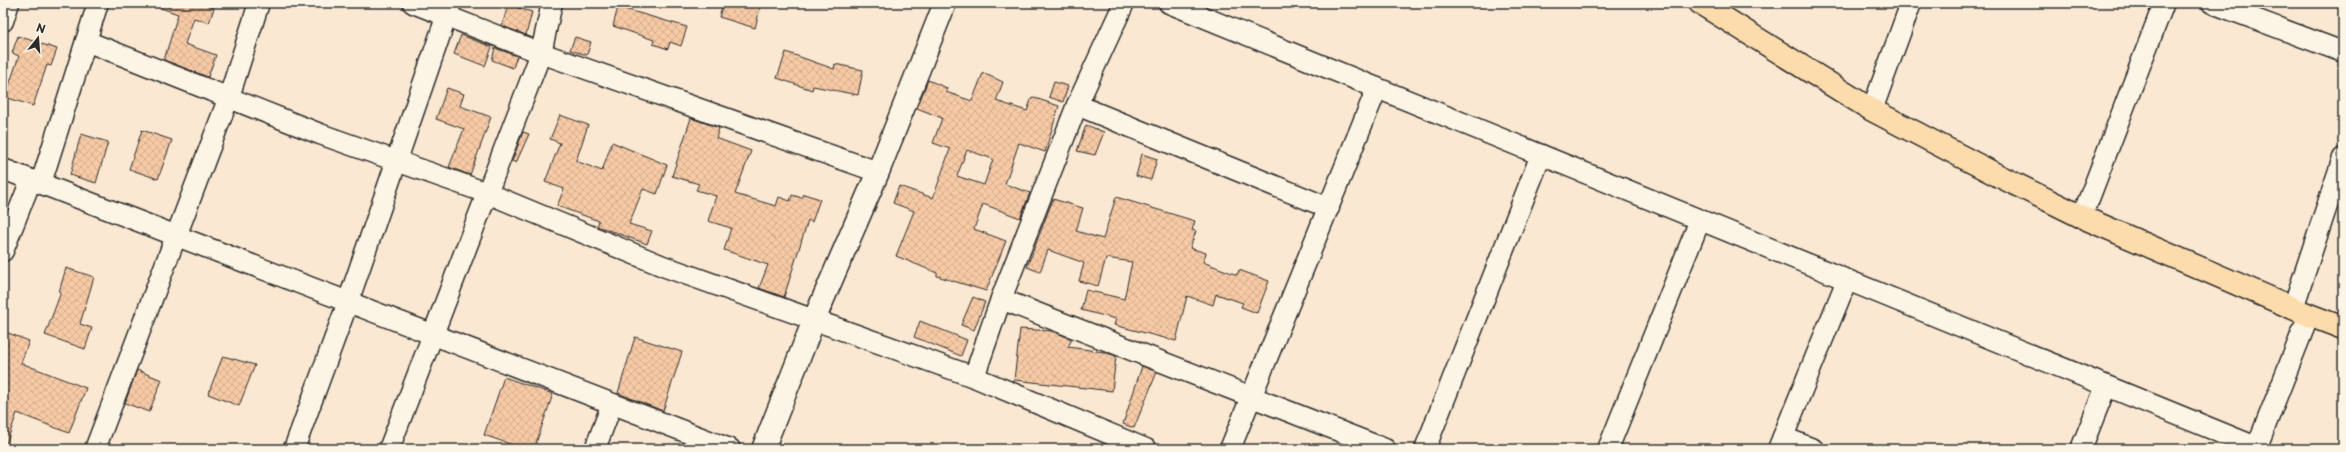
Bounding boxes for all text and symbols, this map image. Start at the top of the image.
north arrow [18,18,58,58]
text: N [34,19,48,37]

